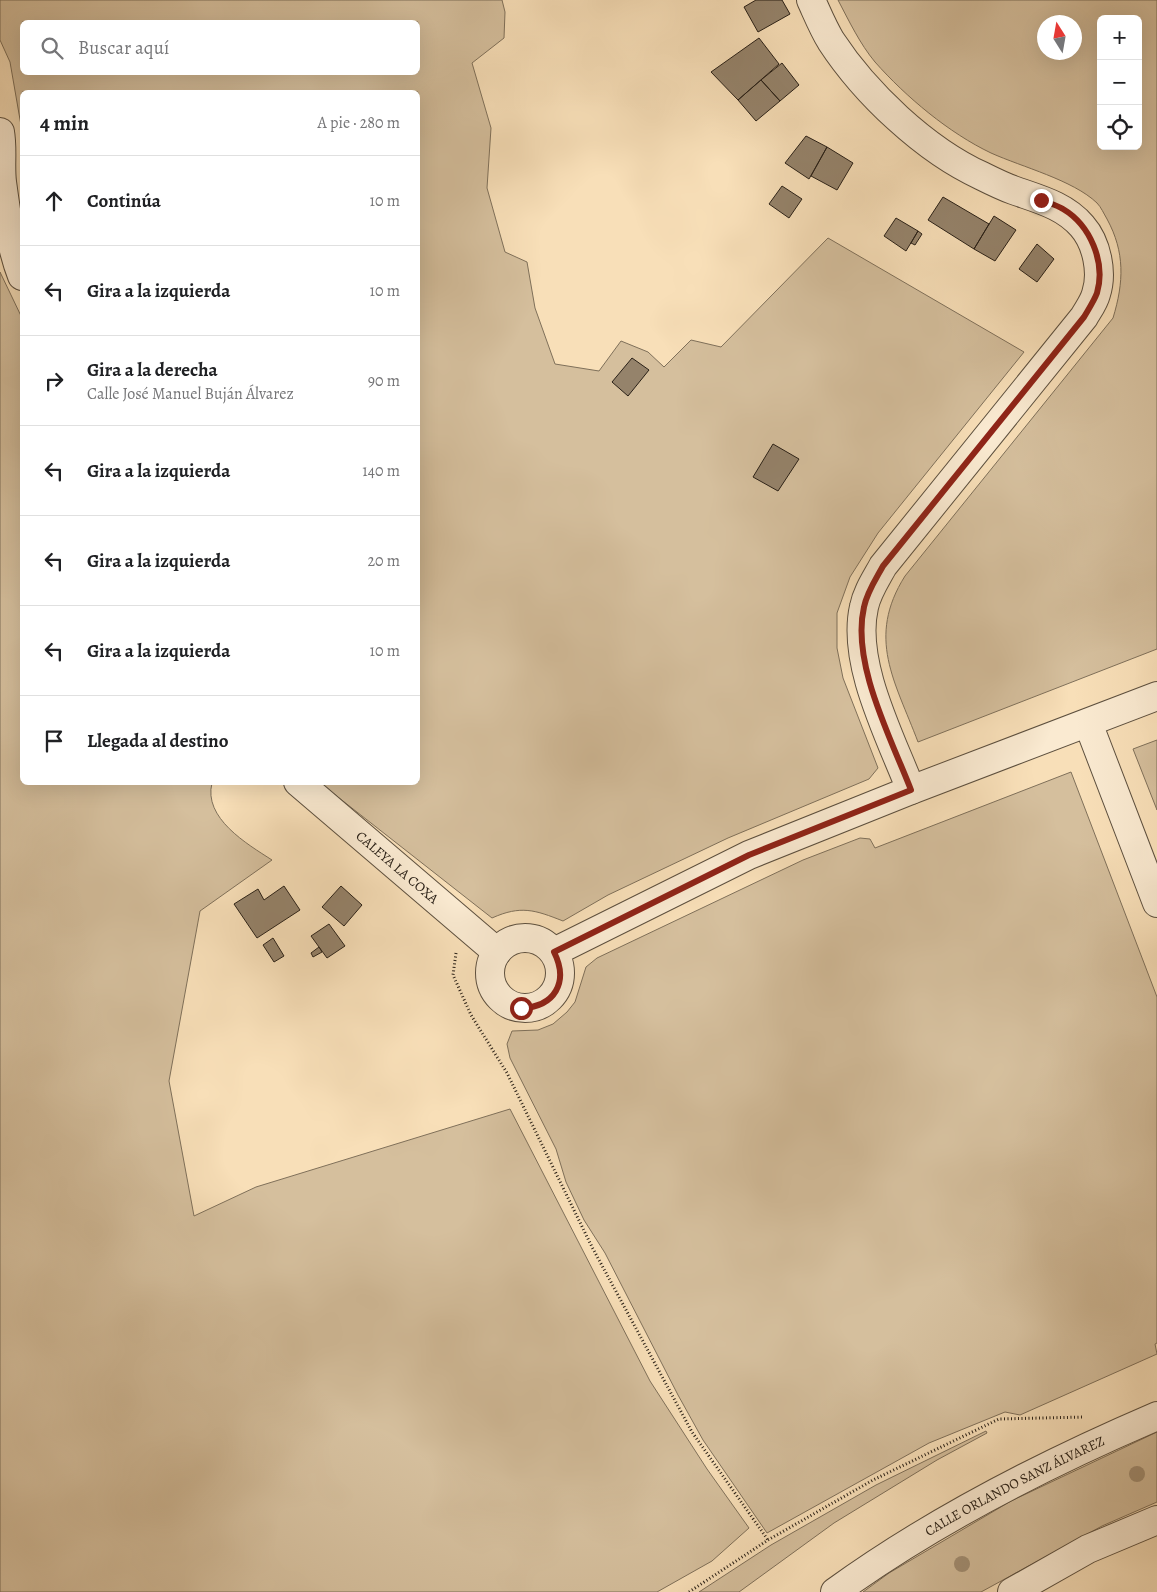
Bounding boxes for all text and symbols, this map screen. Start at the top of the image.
north arrow [1037,15,1082,60]
map controls [1097,15,1142,150]
button: + [1097,15,1142,60]
search box [20,20,420,75]
icon: search [38,34,66,62]
text: Buscar aquí [78,35,169,61]
button: − [1097,60,1142,105]
button: locate [1097,105,1142,150]
text: 4 min [40,109,89,137]
text: A pie · 280 m [317,112,400,134]
icon: ahead [40,187,68,215]
text: Continúa [87,188,161,214]
route end [1030,189,1053,212]
text: 10 m [370,190,400,212]
icon: left [40,277,68,305]
text: Gira a la izquierda [87,278,230,304]
text: 10 m [370,280,400,302]
text: Gira a la derecha [87,357,218,383]
icon: right [40,367,68,395]
text: 90 m [368,370,400,392]
text: Calle José Manuel Buján Álvarez [87,383,294,405]
icon: left [40,457,68,485]
text: Gira a la izquierda [87,458,230,484]
text: 140 m [362,460,400,482]
icon: left [40,547,68,575]
text: Gira a la izquierda [87,548,230,574]
text: 20 m [367,550,400,572]
icon: left [40,637,68,665]
text: Gira a la izquierda [87,638,230,664]
text: 10 m [370,640,400,662]
icon: arrive [40,727,68,755]
text: Llegada al destino [87,728,229,754]
street label: CALEYA LA COXA [352,826,444,908]
route start [510,997,533,1020]
street label: CALLE ORLANDO SANZ ÁLVAREZ [921,1431,1107,1540]

